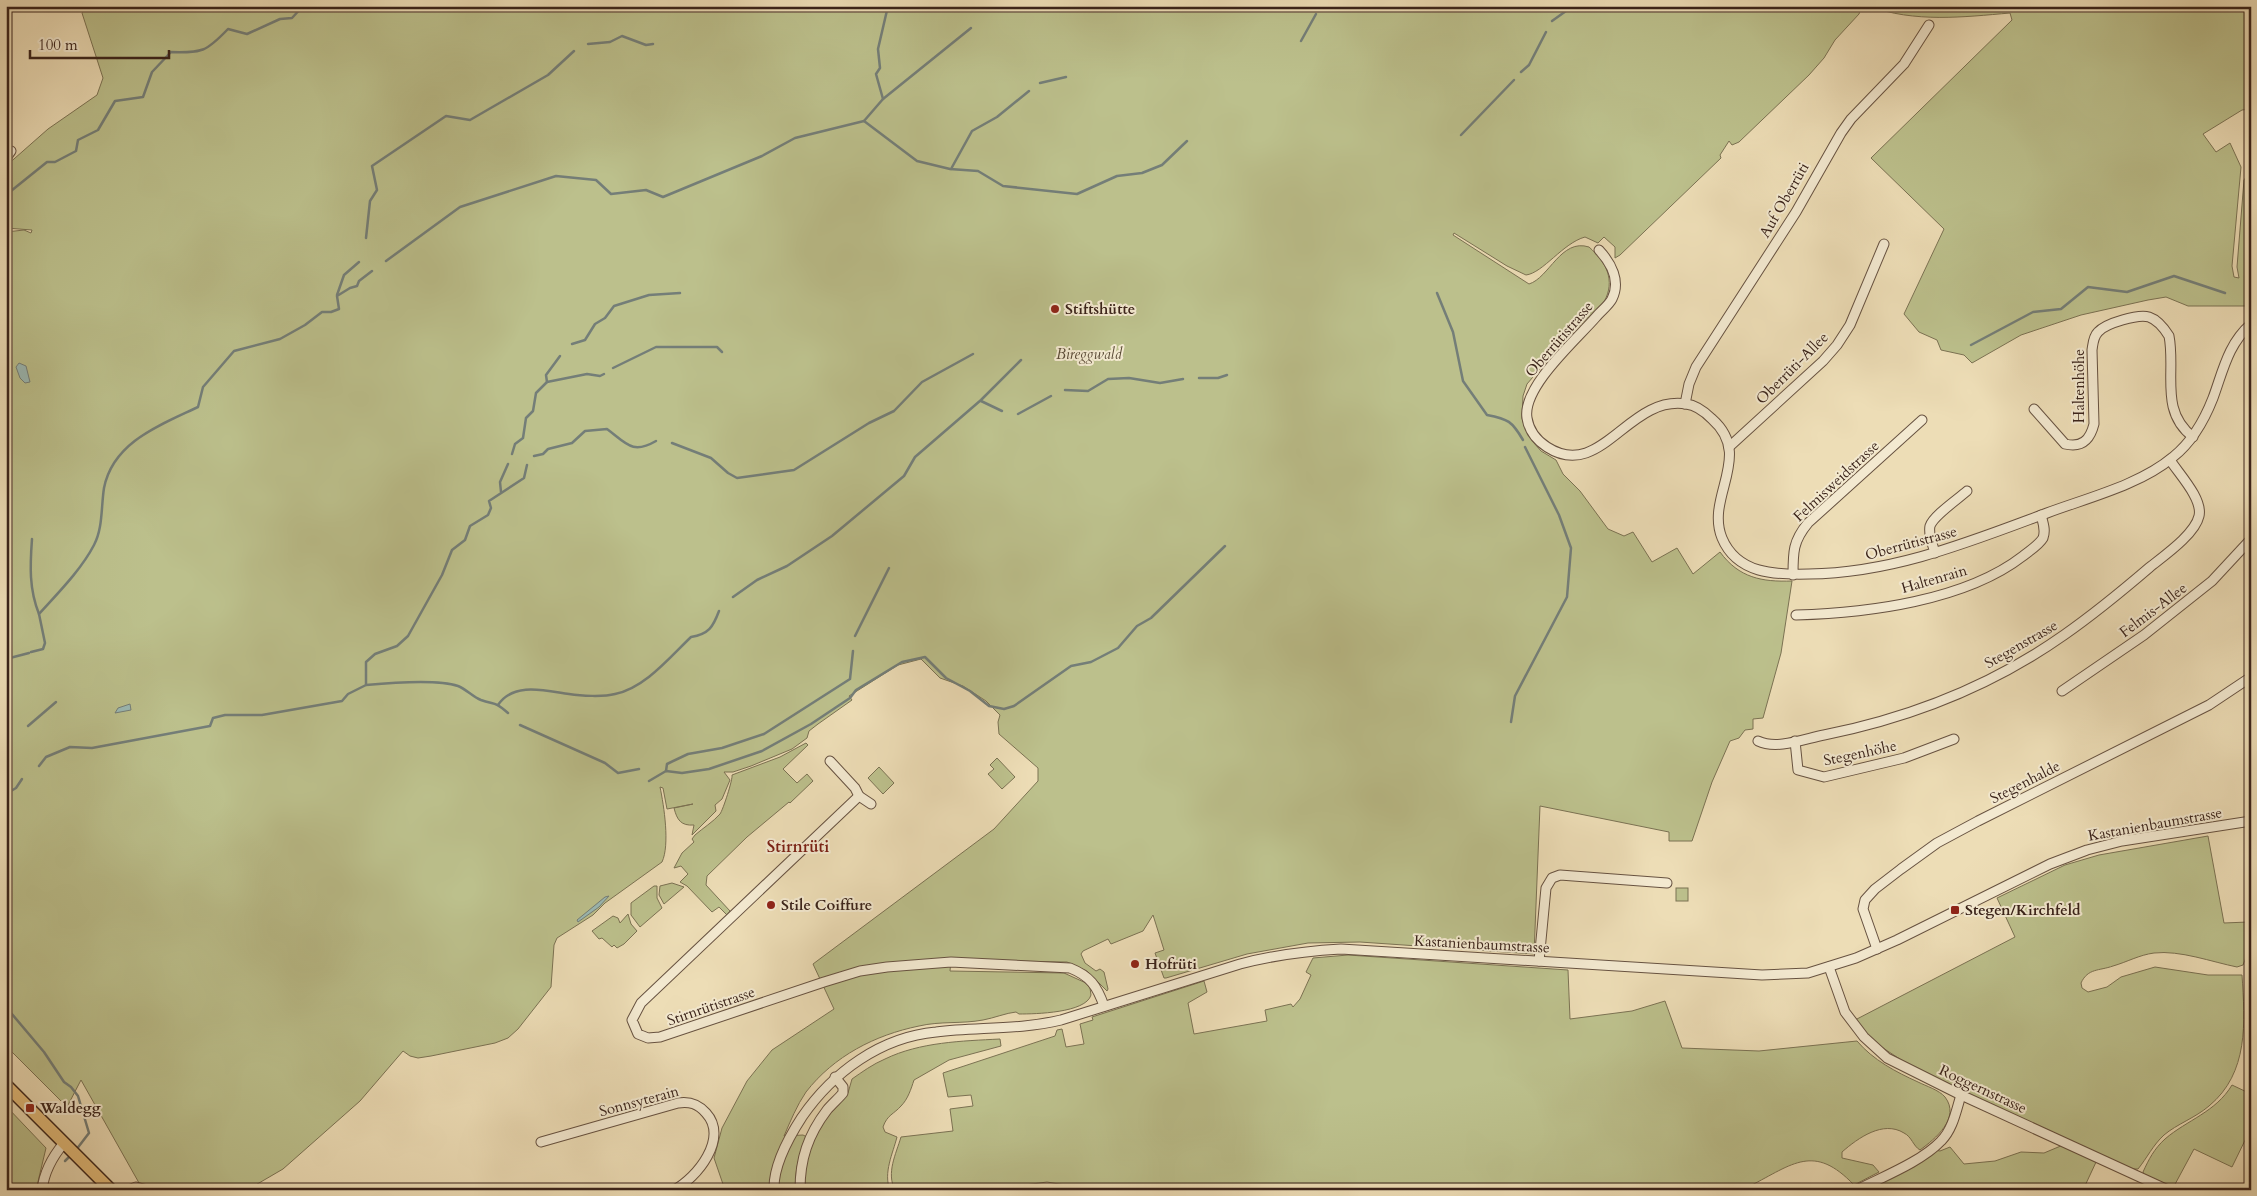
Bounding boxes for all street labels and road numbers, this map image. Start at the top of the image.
street label: Auf Oberrüti [1754,159,1814,241]
street label: Oberrütistrasse [1520,297,1598,381]
street label: Oberrüti-Allee [1751,327,1833,409]
street label: Haltenhöhe [2069,349,2089,423]
street label: Felmisweidstrasse [1789,436,1883,526]
street label: Oberrütistrasse [1863,521,1959,565]
street label: Haltenrain [1899,560,1970,598]
street label: Felmis-Allee [2115,578,2191,642]
street label: Stegenstrasse [1981,615,2061,673]
street label: Stegenhöhe [1822,735,1899,770]
street label: Stegenhalde [1987,756,2064,808]
street label: Kastanienbaumstrasse [2086,802,2224,846]
street label: Kastanienbaumstrasse [1414,930,1551,958]
street label: Stirnrütistrasse [664,982,758,1030]
street label: Roggernstrasse [1936,1060,2030,1118]
street label: Sonnsyterain [597,1081,682,1121]

